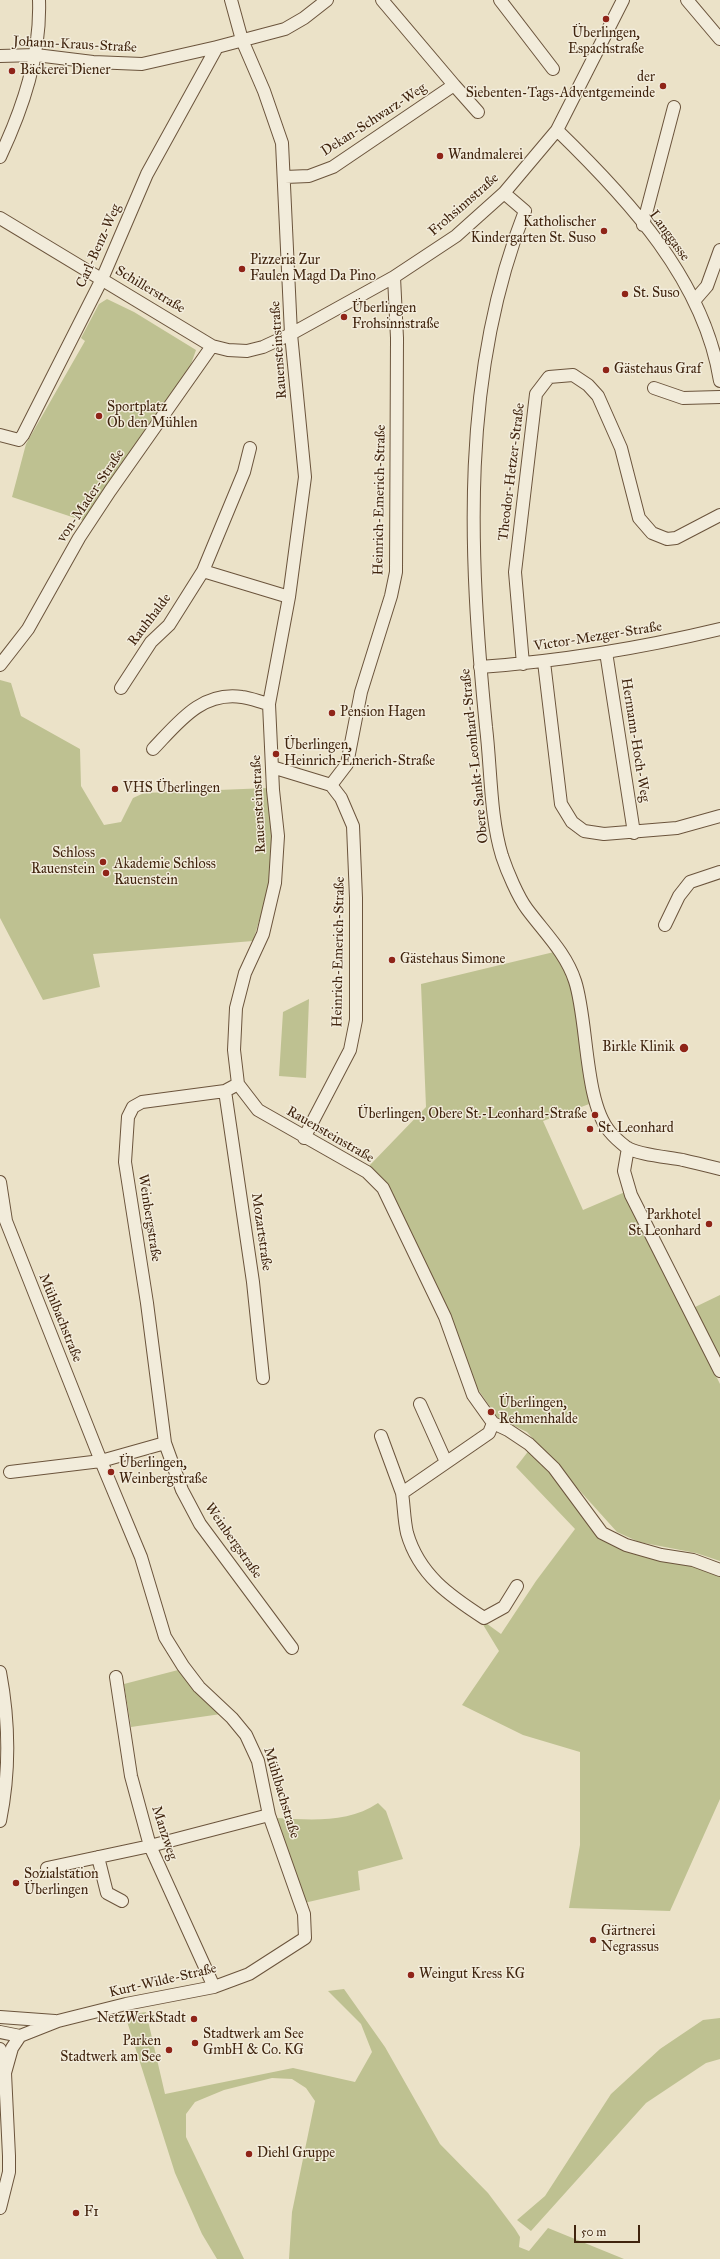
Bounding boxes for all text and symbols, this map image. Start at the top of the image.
marker: Überlingen, Espachstraße [601,14,611,24]
place label: Überlingen, Espachstraße [568,26,644,58]
street label: Johann-Kraus-Straße [13,33,137,57]
place label: Bäckerei Diener [20,63,110,79]
marker: Bäckerei Diener [7,66,17,76]
place label: der Siebenten-Tags-Adventgemeinde [466,70,655,102]
street label: Dekan-Schwarz-Weg [318,80,430,160]
marker: der Siebenten-Tags-Adventgemeinde [658,81,668,91]
place label: Wandmalerei [448,148,523,164]
marker: Wandmalerei [435,151,445,161]
street label: Frohsinnstraße [426,170,502,240]
street label: Carl-Benz-Weg [73,201,125,291]
street label: Langgasse [645,207,693,265]
place label: Katholischer Kindergarten St. Suso [471,215,596,248]
marker: Katholischer Kindergarten St. Suso [599,226,609,236]
place label: Pizzeria Zur Faulen Magd Da Pino [250,253,376,286]
street label: Schillerstraße [112,263,188,317]
marker: Pizzeria Zur Faulen Magd Da Pino [237,264,247,274]
place label: St. Suso [633,286,680,302]
marker: St. Suso [620,289,630,299]
street label: Rauensteinstraße [267,300,291,400]
place label: Überlingen Frohsinnstraße [352,301,439,334]
marker: Überlingen Frohsinnstraße [339,312,349,322]
place label: Gästehaus Graf [614,362,701,378]
marker: Gästehaus Graf [601,365,611,375]
place label: Sportplatz Ob den Mühlen [107,400,198,432]
street label: Theodor-Hetzer-Straße [495,402,529,542]
marker: Sportplatz Ob den Mühlen [94,411,104,421]
street label: Heinrich-Emerich-Straße [370,424,390,576]
street label: von-Mader-Straße [54,446,128,546]
street label: Rauhhalde [125,590,175,650]
street label: Victor-Mezger-Straße [533,619,663,655]
street label: Obere Sankt-Leonhard-Straße [457,668,493,844]
street label: Hermann-Hoch-Weg [617,677,653,803]
place label: Pension Hagen [340,705,426,721]
marker: Pension Hagen [327,708,337,718]
place label: Überlingen, Heinrich-Emerich-Straße [284,738,435,770]
marker: Überlingen, Heinrich-Emerich-Straße [271,749,281,759]
street label: Rauensteinstraße [248,755,270,853]
place label: VHS Überlingen [123,781,220,797]
marker: VHS Überlingen [110,784,120,794]
place label: Schloss Rauenstein [31,846,95,878]
marker: Schloss Rauenstein [98,857,108,867]
place label: Akademie Schloss Rauenstein [114,857,216,890]
marker: Akademie Schloss Rauenstein [101,868,111,878]
street label: Heinrich-Emerich-Straße [329,876,349,1028]
place label: Gästehaus Simone [400,952,505,968]
marker: Gästehaus Simone [387,955,397,965]
place label: Birkle Klinik [602,1040,675,1056]
marker: Birkle Klinik [678,1042,690,1054]
street label: Rauensteinstraße [283,1103,377,1167]
place label: Überlingen, Obere St.-Leonhard-Straße [357,1107,587,1123]
marker: Überlingen, Obere St.-Leonhard-Straße [590,1110,600,1120]
place label: St. Leonhard [598,1121,674,1137]
marker: St. Leonhard [585,1124,595,1134]
street label: Weinbergstraße [134,1173,164,1263]
street label: Mozartstraße [247,1192,275,1272]
place label: Parkhotel St Leonhard [628,1208,701,1240]
marker: Parkhotel St Leonhard [704,1219,714,1229]
street label: Mühlbachstraße [35,1271,85,1365]
place label: Überlingen, Rehmenhalde [499,1396,578,1428]
marker: Überlingen, Rehmenhalde [486,1407,496,1417]
place label: Überlingen, Weinbergstraße [119,1456,208,1488]
marker: Überlingen, Weinbergstraße [106,1467,116,1477]
street label: Weinbergstraße [201,1500,265,1582]
street label: Mühlbachstraße [259,1746,303,1840]
street label: Manzweg [147,1804,181,1862]
place label: Sozialstation Überlingen [24,1867,99,1900]
marker: Sozialstation Überlingen [11,1878,21,1888]
place label: Gärtnerei Negrassus [601,1924,659,1956]
marker: Gärtnerei Negrassus [588,1935,598,1945]
street label: Kurt-Wilde-Straße [108,1960,218,2002]
place label: Weingut Kress KG [419,1967,525,1983]
marker: Weingut Kress KG [406,1970,416,1980]
place label: NetzWerkStadt [97,2011,186,2027]
marker: NetzWerkStadt [189,2014,199,2024]
place label: Stadtwerk am See GmbH & Co. KG [203,2027,304,2060]
place label: Parken Stadtwerk am See [60,2034,161,2066]
marker: Stadtwerk am See GmbH & Co. KG [190,2038,200,2048]
marker: Parken Stadtwerk am See [164,2045,174,2055]
place label: Diehl Gruppe [257,2146,335,2162]
marker: Diehl Gruppe [244,2149,254,2159]
place label: F1 [84,2205,99,2221]
marker: F1 [71,2208,81,2218]
scale bar [576,2217,642,2243]
text: 50 m [581,2225,606,2239]

